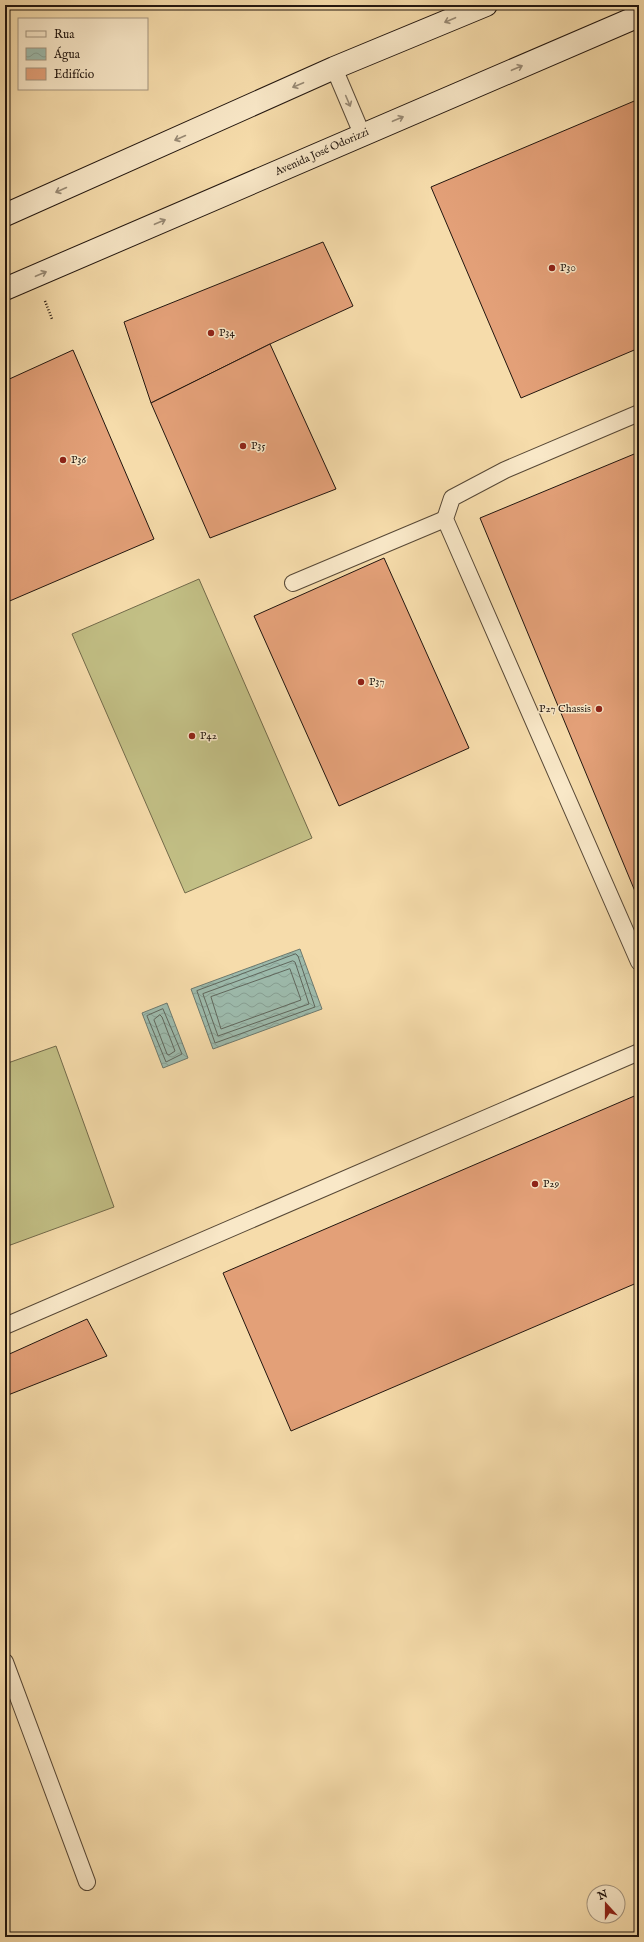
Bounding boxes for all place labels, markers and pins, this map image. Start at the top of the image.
place label: P30 [560,261,576,275]
marker: P30 [547,263,557,273]
place label: P34 [219,326,235,340]
marker: P34 [206,328,216,338]
place label: P35 [251,439,265,453]
marker: P35 [238,441,248,451]
place label: P36 [71,453,86,467]
marker: P36 [58,455,68,465]
place label: P37 [369,675,385,689]
marker: P37 [356,677,366,687]
place label: P27 Chassis [539,702,591,716]
marker: P27 Chassis [594,704,604,714]
place label: P42 [200,729,217,743]
marker: P42 [187,731,197,741]
place label: P29 [543,1177,560,1191]
marker: P29 [530,1179,540,1189]

